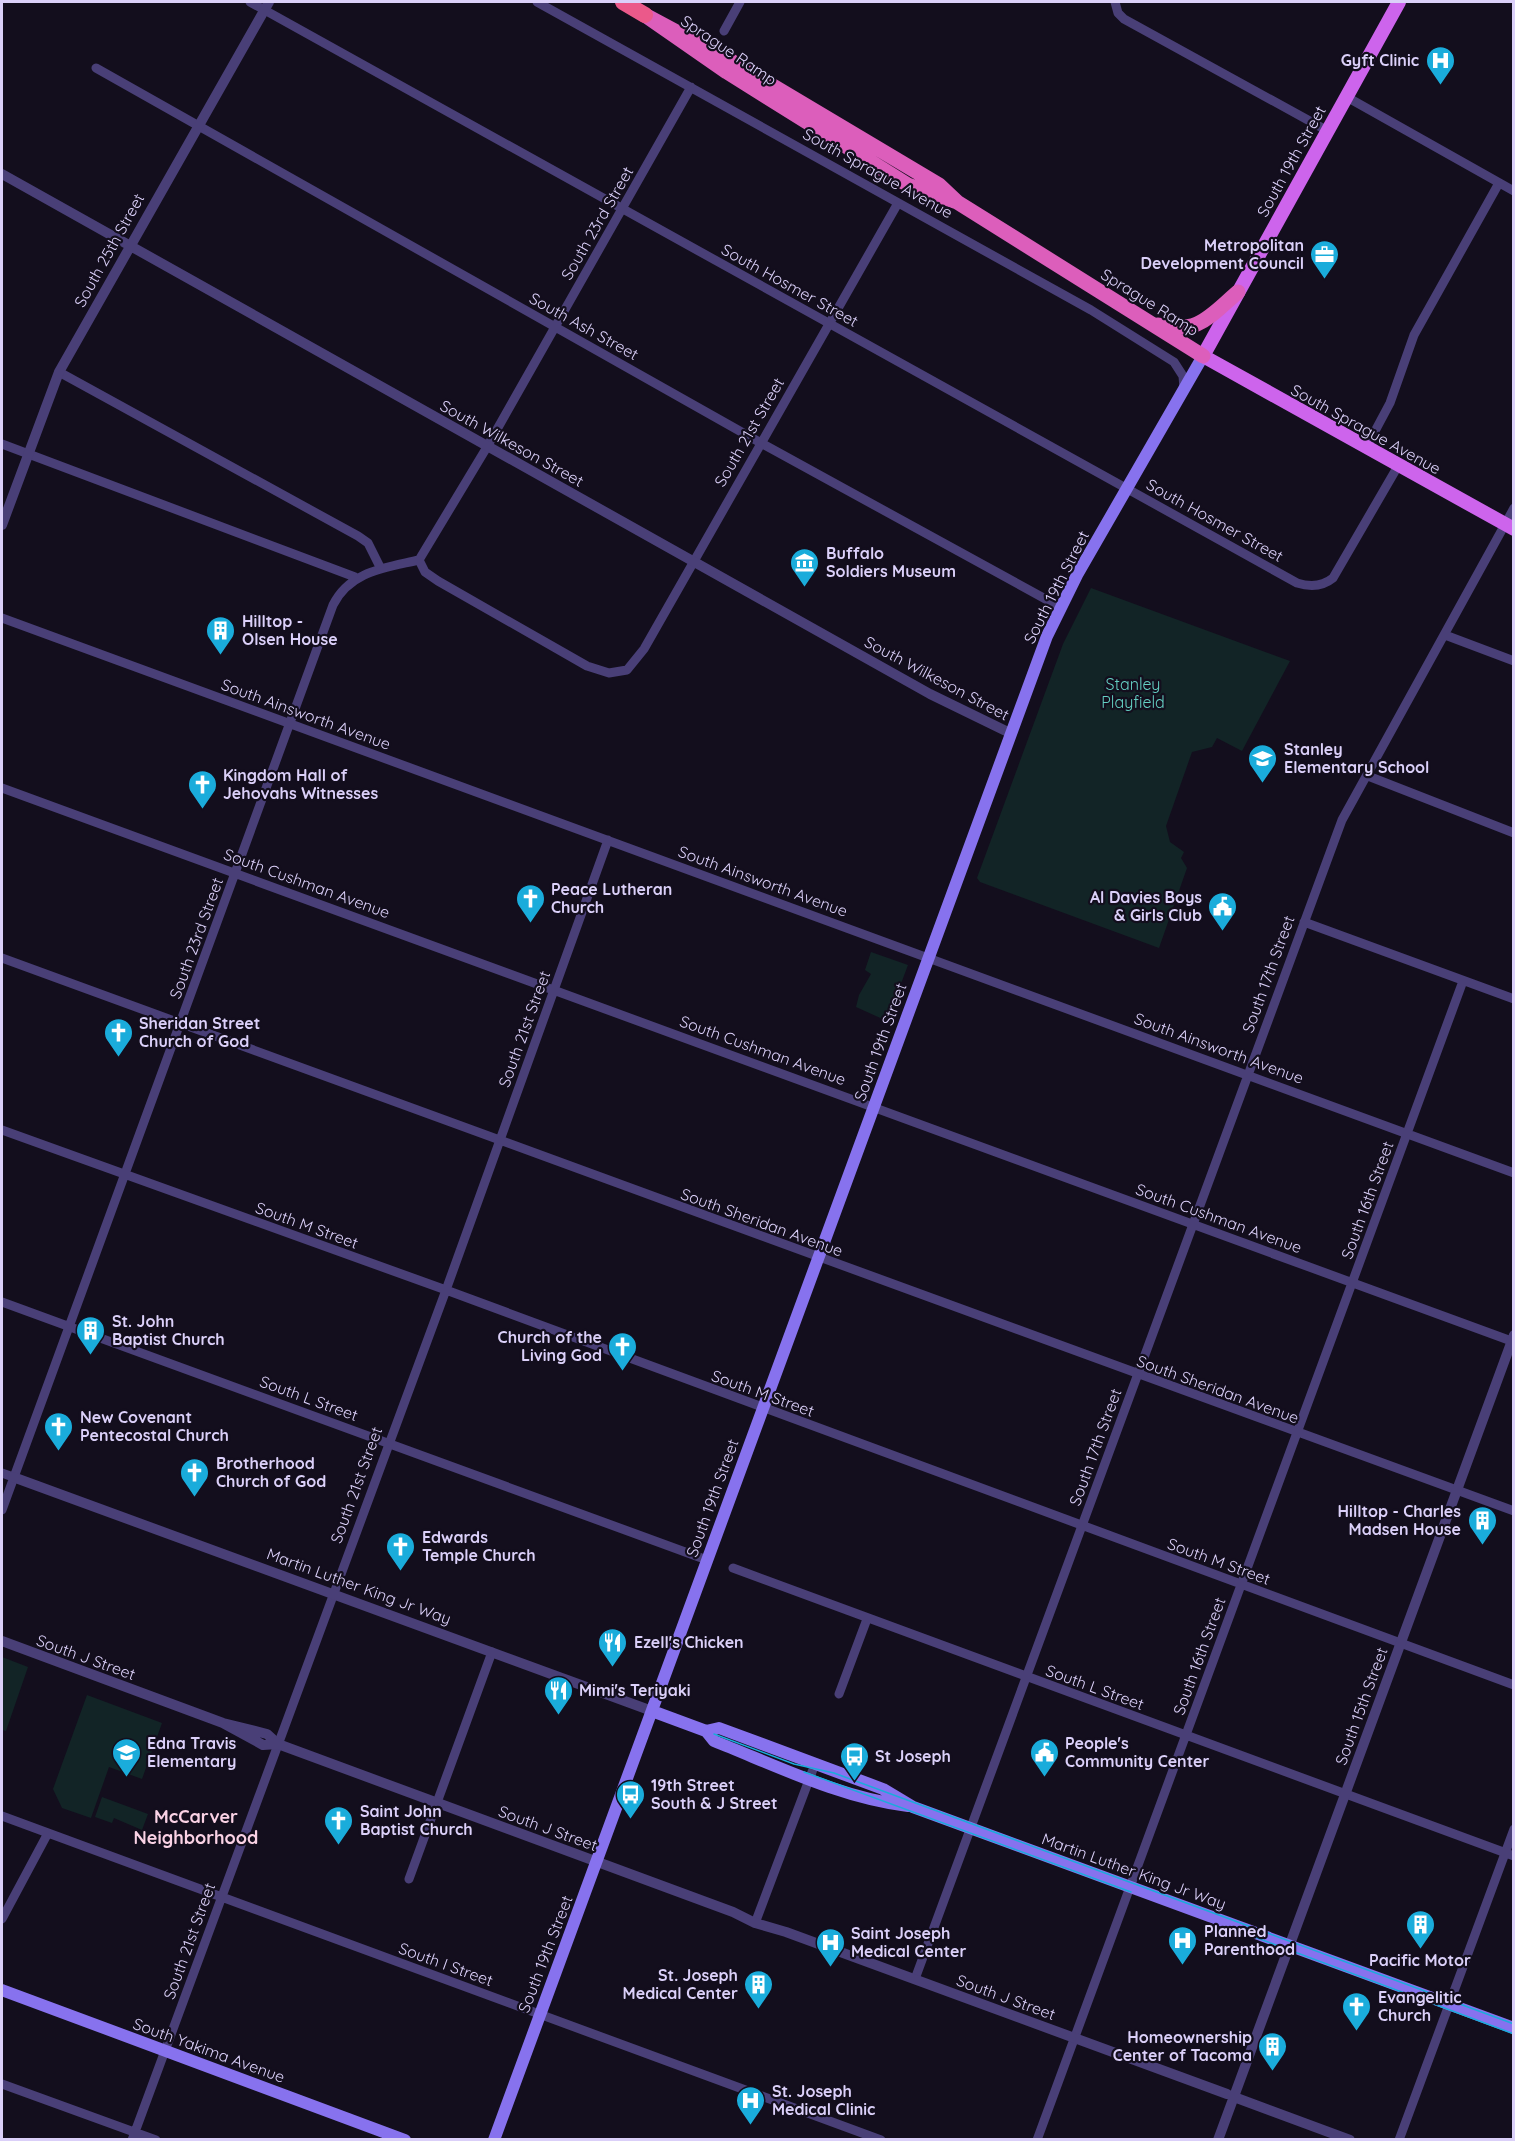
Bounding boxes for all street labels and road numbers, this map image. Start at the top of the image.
street label: Sprague Ramp [677,11,781,89]
street label: South 19th Street [1252,102,1330,220]
street label: South Sprague Avenue [800,124,956,222]
street label: South 23rd Street [556,163,638,283]
street label: South 25th Street [70,190,148,310]
street label: South Hosmer Street [718,239,862,331]
street label: Sprague Ramp [1097,264,1203,340]
street label: South Ash Street [526,288,642,364]
street label: South 21st Street [710,374,788,490]
street label: South Sprague Avenue [1288,380,1444,478]
street label: South Wilkeson Street [437,395,587,491]
street label: South Hosmer Street [1143,474,1287,566]
street label: South 19th Street [1019,527,1093,647]
street label: South Wilkeson Street [861,631,1013,725]
street label: South Ainsworth Avenue [219,674,393,754]
street label: South Ainsworth Avenue [676,841,850,921]
street label: South Cushman Avenue [221,844,393,922]
street label: South 23rd Street [165,875,227,1001]
street label: South 17th Street [1238,913,1298,1035]
street label: South 21st Street [494,968,554,1090]
street label: South 19th Street [849,980,911,1104]
street label: South Ainsworth Avenue [1132,1008,1306,1088]
street label: South Cushman Avenue [677,1011,849,1089]
street label: South 16th Street [1336,1138,1398,1262]
street label: South Cushman Avenue [1133,1179,1305,1257]
street label: South Sheridan Avenue [678,1183,846,1261]
street label: South M Street [253,1197,361,1253]
street label: South Sheridan Avenue [1134,1350,1302,1428]
street label: South M Street [709,1365,817,1421]
street label: South L Street [257,1371,361,1425]
street label: South 17th Street [1065,1386,1125,1508]
street label: South 21st Street [326,1424,386,1546]
street label: South 19th Street [681,1436,743,1560]
street label: South M Street [1165,1533,1273,1589]
street label: Martin Luther King Jr Way [264,1543,454,1629]
street label: South 16th Street [1168,1594,1230,1718]
street label: South J Street [34,1630,138,1684]
street label: South 15th Street [1330,1644,1392,1768]
street label: South L Street [1043,1660,1147,1714]
street label: South J Street [496,1801,600,1855]
street label: Martin Luther King Jr Way [1039,1828,1229,1914]
street label: South 21st Street [159,1880,219,2002]
street label: South 19th Street [513,1892,577,2016]
street label: South I Street [396,1938,496,1990]
street label: South J Street [954,1970,1058,2024]
street label: South Yakima Avenue [130,2013,288,2087]

